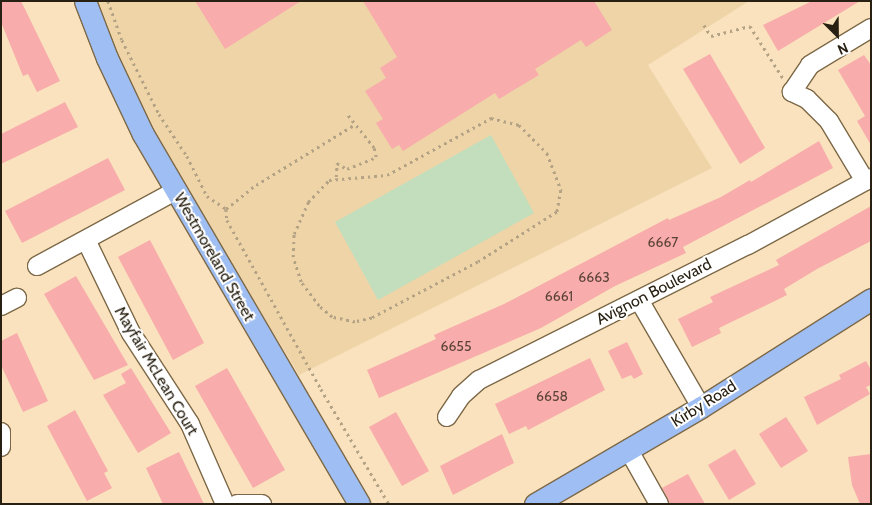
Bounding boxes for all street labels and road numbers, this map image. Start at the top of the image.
street label: Westmoreland Street [170,190,258,324]
street label: Avignon Boulevard [593,255,715,329]
street label: Mayfair McLean Court [110,303,202,439]
street label: Kirby Road [668,377,740,431]

